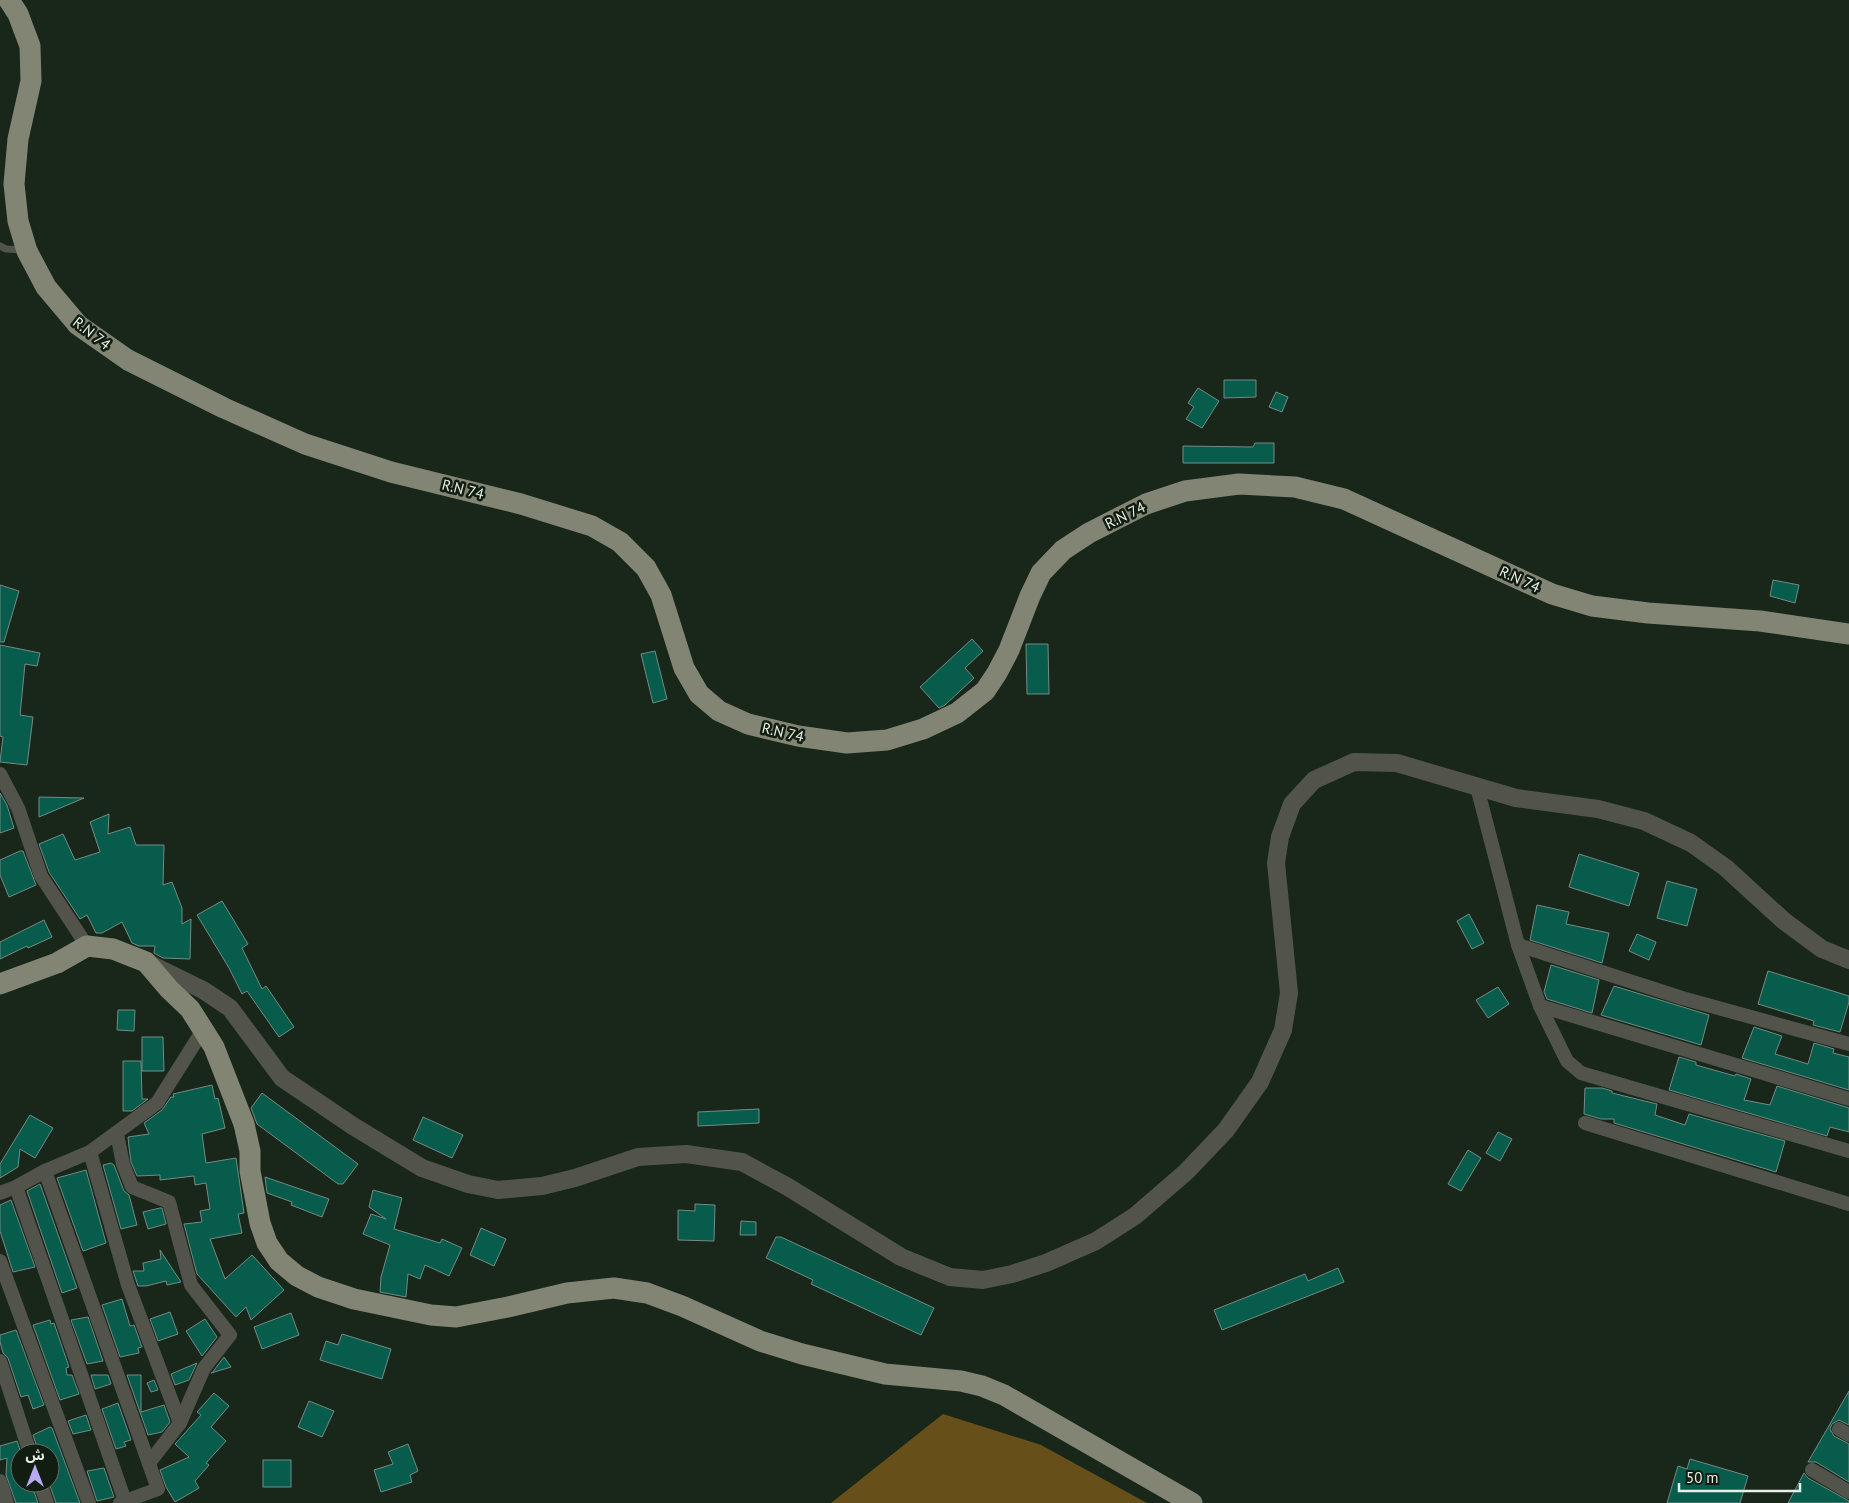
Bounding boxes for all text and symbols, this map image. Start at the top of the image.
street label: R.N 74 [69,312,115,354]
street label: R.N 74 [440,475,486,503]
street label: R.N 74 [1102,497,1148,533]
street label: R.N 74 [1497,561,1543,597]
street label: R.N 74 [760,718,806,746]
north arrow [10,1443,60,1493]
text: ش [25,1446,45,1464]
scale bar [1679,1460,1800,1492]
text: 50 m [1686,1468,1719,1487]

